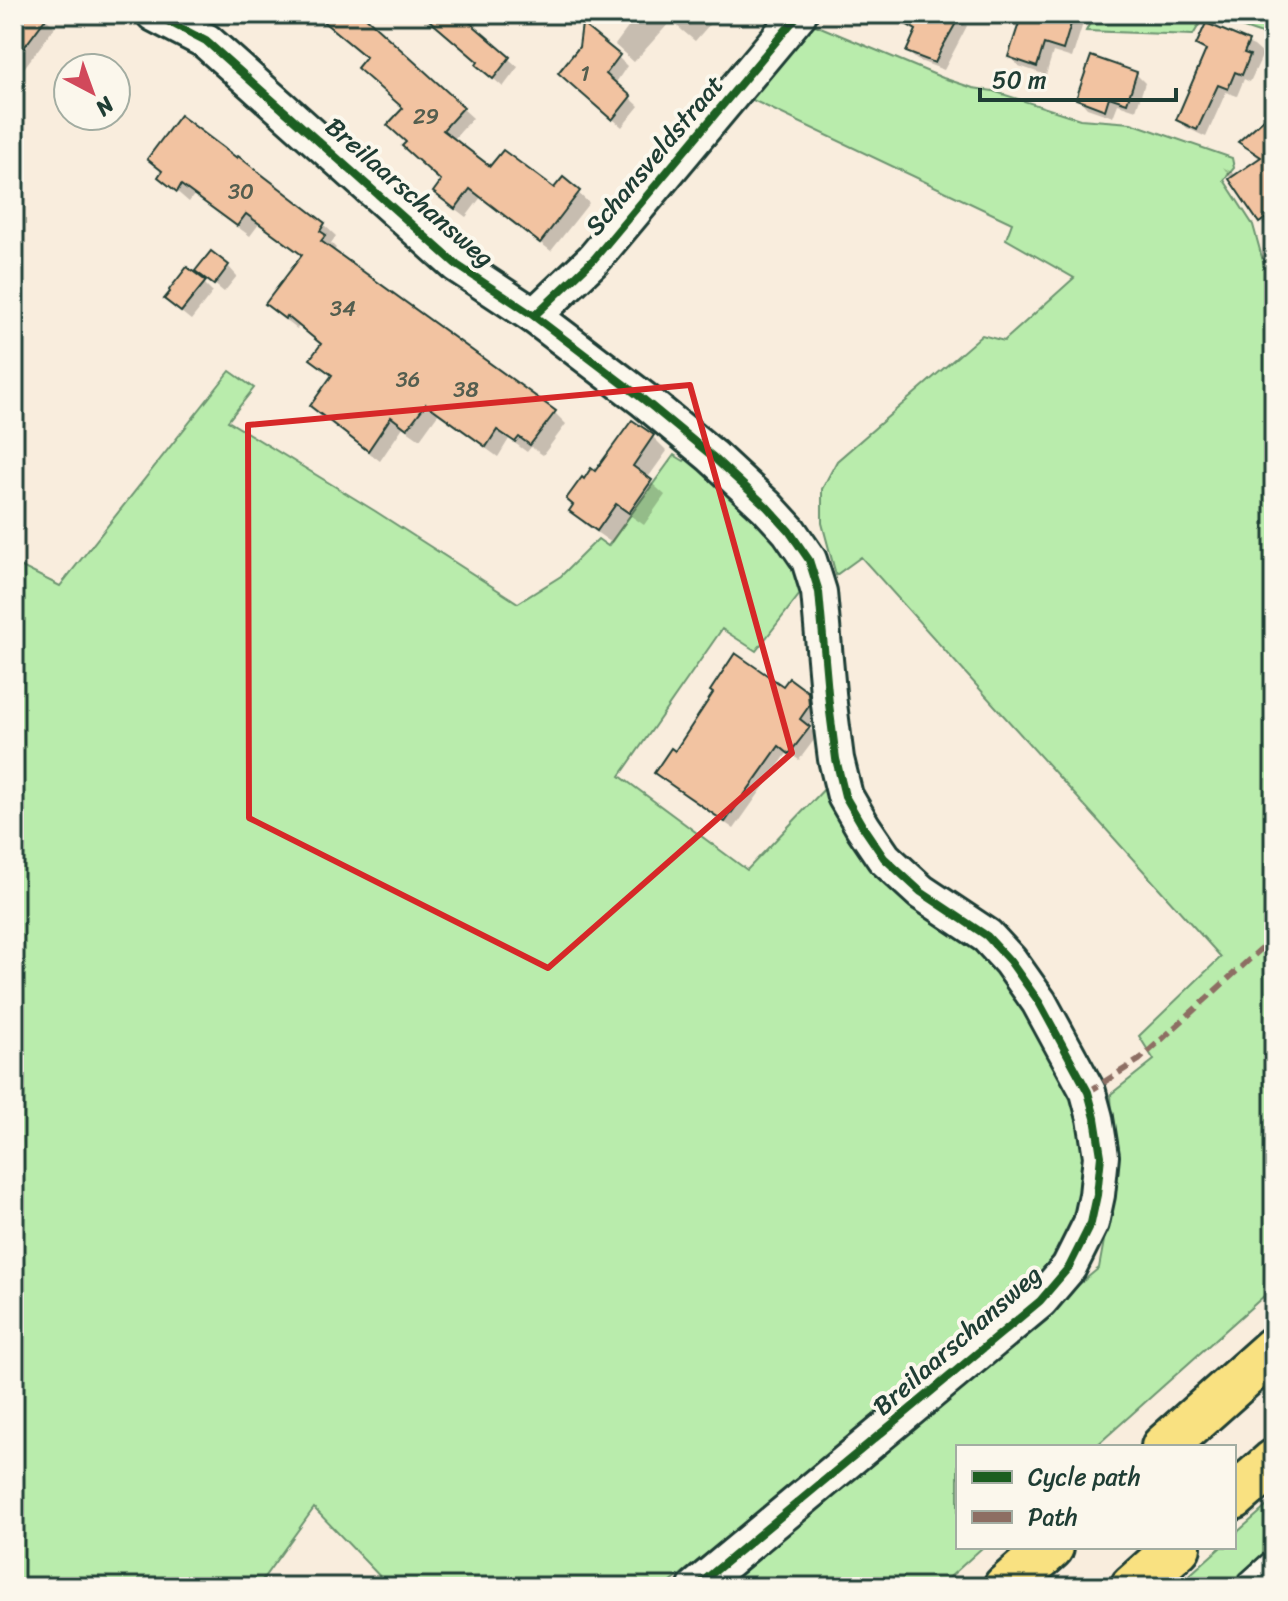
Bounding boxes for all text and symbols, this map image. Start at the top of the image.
north arrow [52,52,132,132]
scale bar [980,52,1176,102]
house number: 1 [580,54,590,93]
text: 50 m [992,59,1047,101]
street label: Schansveldstraat [572,64,736,246]
text: N [86,86,124,127]
house number: 29 [413,97,439,136]
street label: Breilaarschansweg [315,105,505,279]
house number: 30 [228,172,254,211]
house number: 34 [330,289,356,328]
house number: 36 [396,360,420,399]
house number: 38 [453,370,479,409]
street label: Breilaarschansweg [862,1253,1052,1427]
legend [956,1445,1236,1549]
text: Cycle path [1028,1456,1141,1498]
text: Path [1028,1496,1078,1538]

